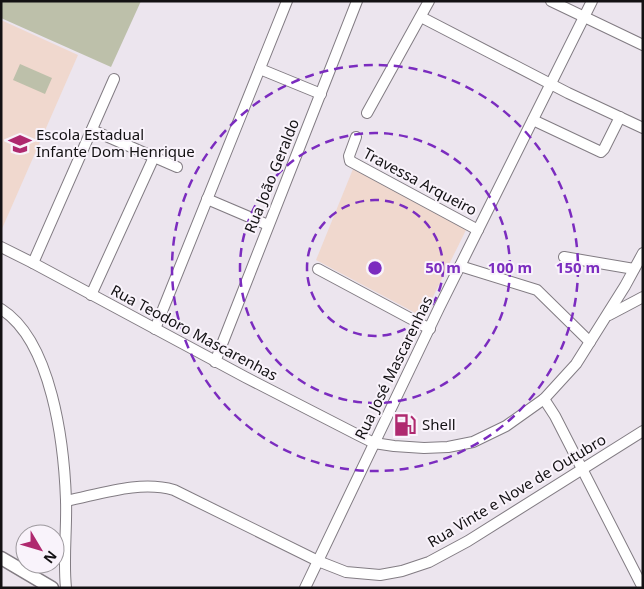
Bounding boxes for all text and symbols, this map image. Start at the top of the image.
street label: Rua João Geraldo [239,116,303,236]
place label: Escola Estadual Infante Dom Henrique [36,124,195,161]
school or university icon: Escola Estadual Infante Dom Henrique [7,131,33,157]
street label: Travessa Arqueiro [360,143,481,220]
text: 50 m [425,257,461,277]
text: 100 m [488,257,532,277]
text: 150 m [556,257,600,277]
centre of rings [366,259,384,277]
street label: Rua Teodoro Mascarenhas [108,280,281,385]
street label: Rua José Mascarenhas [350,293,436,442]
fuel station icon: Shell [392,412,418,438]
place label: Shell [422,414,456,434]
street label: Rua Vinte e Nove de Outubro [424,429,609,551]
north arrow [15,524,65,574]
text: N [40,547,62,568]

